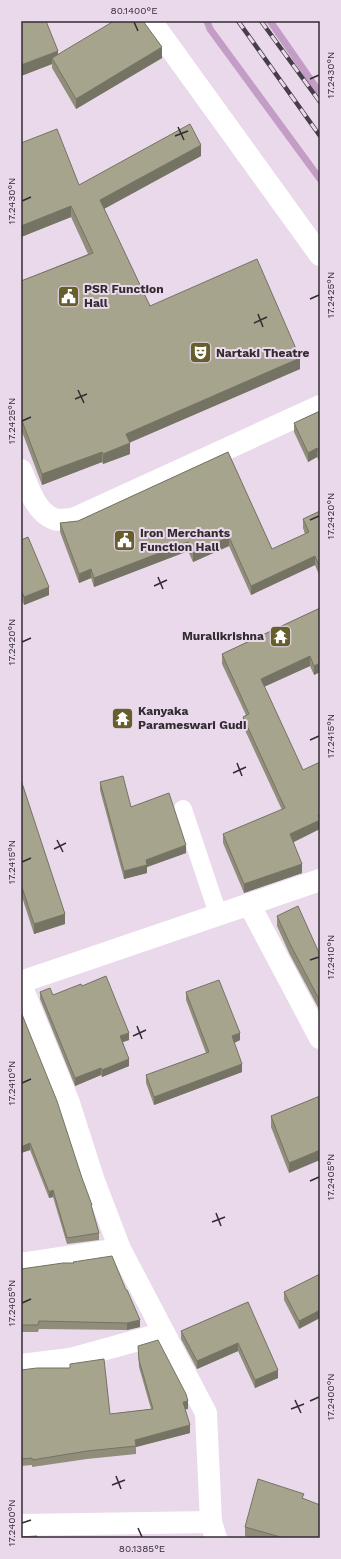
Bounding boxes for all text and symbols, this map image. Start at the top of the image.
text: 80.1400°E [110,5,158,16]
text: 17.2430°N [325,52,336,98]
text: 17.2430°N [6,178,17,224]
text: 17.2425°N [325,272,336,318]
place label: PSR Function Hall [84,282,164,310]
public building icon: PSR Function Hall [56,283,82,309]
theatre icon: Nartaki Theatre [187,340,213,366]
place label: Nartaki Theatre [216,346,309,360]
text: 17.2425°N [6,398,17,444]
text: 17.2420°N [325,493,336,539]
place label: Iron Merchants Function Hall [140,526,231,554]
public building icon: Iron Merchants Function Hall [111,527,137,553]
text: 17.2420°N [6,619,17,665]
temple icon: Muralikrishna [267,623,293,649]
place label: Muralikrishna [182,629,264,643]
place label: Kanyaka Parameswari Gudi [138,704,246,732]
temple icon: Kanyaka Parameswari Gudi [110,705,136,731]
text: 17.2415°N [325,714,336,758]
text: 17.2415°N [6,840,17,884]
text: 17.2410°N [325,935,336,979]
text: 17.2410°N [6,1061,17,1105]
text: 17.2405°N [325,1154,336,1200]
text: 17.2405°N [6,1280,17,1326]
text: 17.2400°N [325,1373,336,1421]
text: 17.2400°N [6,1499,17,1547]
text: 80.1385°E [119,1543,165,1554]

